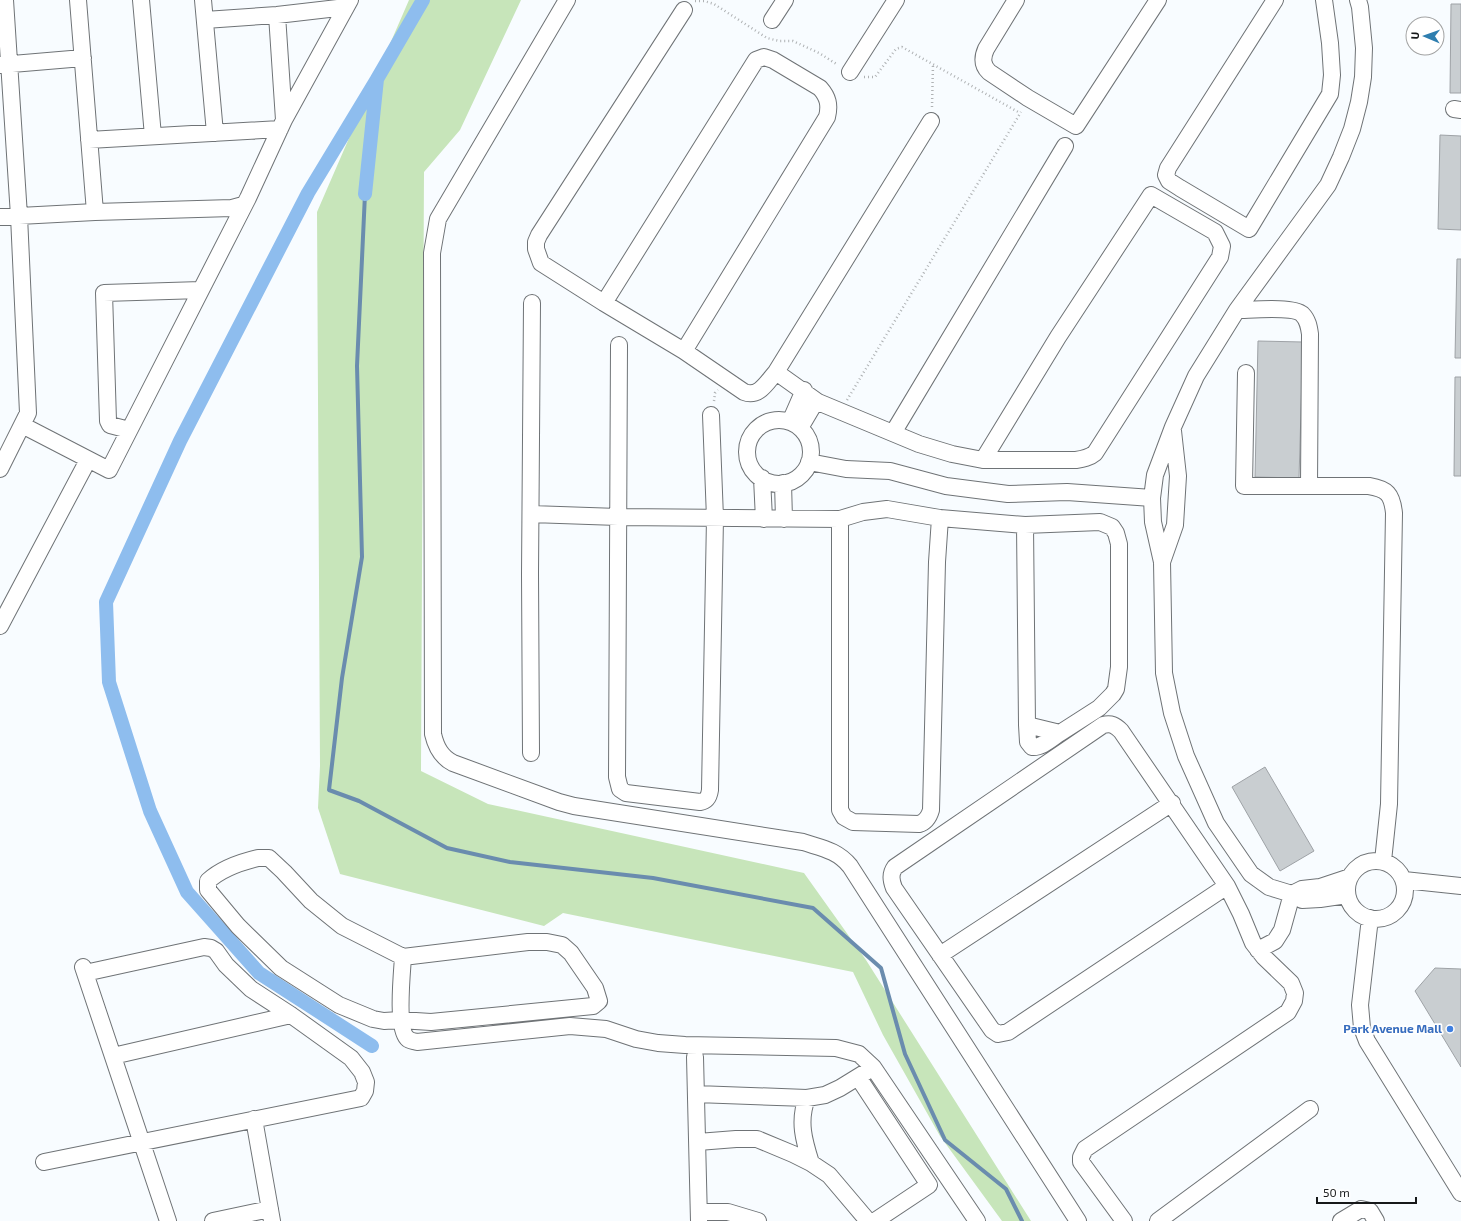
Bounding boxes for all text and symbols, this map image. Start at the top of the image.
north arrow [1405,16,1445,56]
text: U [1408,32,1421,40]
place label: Park Avenue Mall [1343,1021,1442,1035]
marker: Park Avenue Mall [1445,1024,1455,1034]
scale bar [1317,1179,1416,1205]
text: 50 m [1323,1185,1350,1199]

